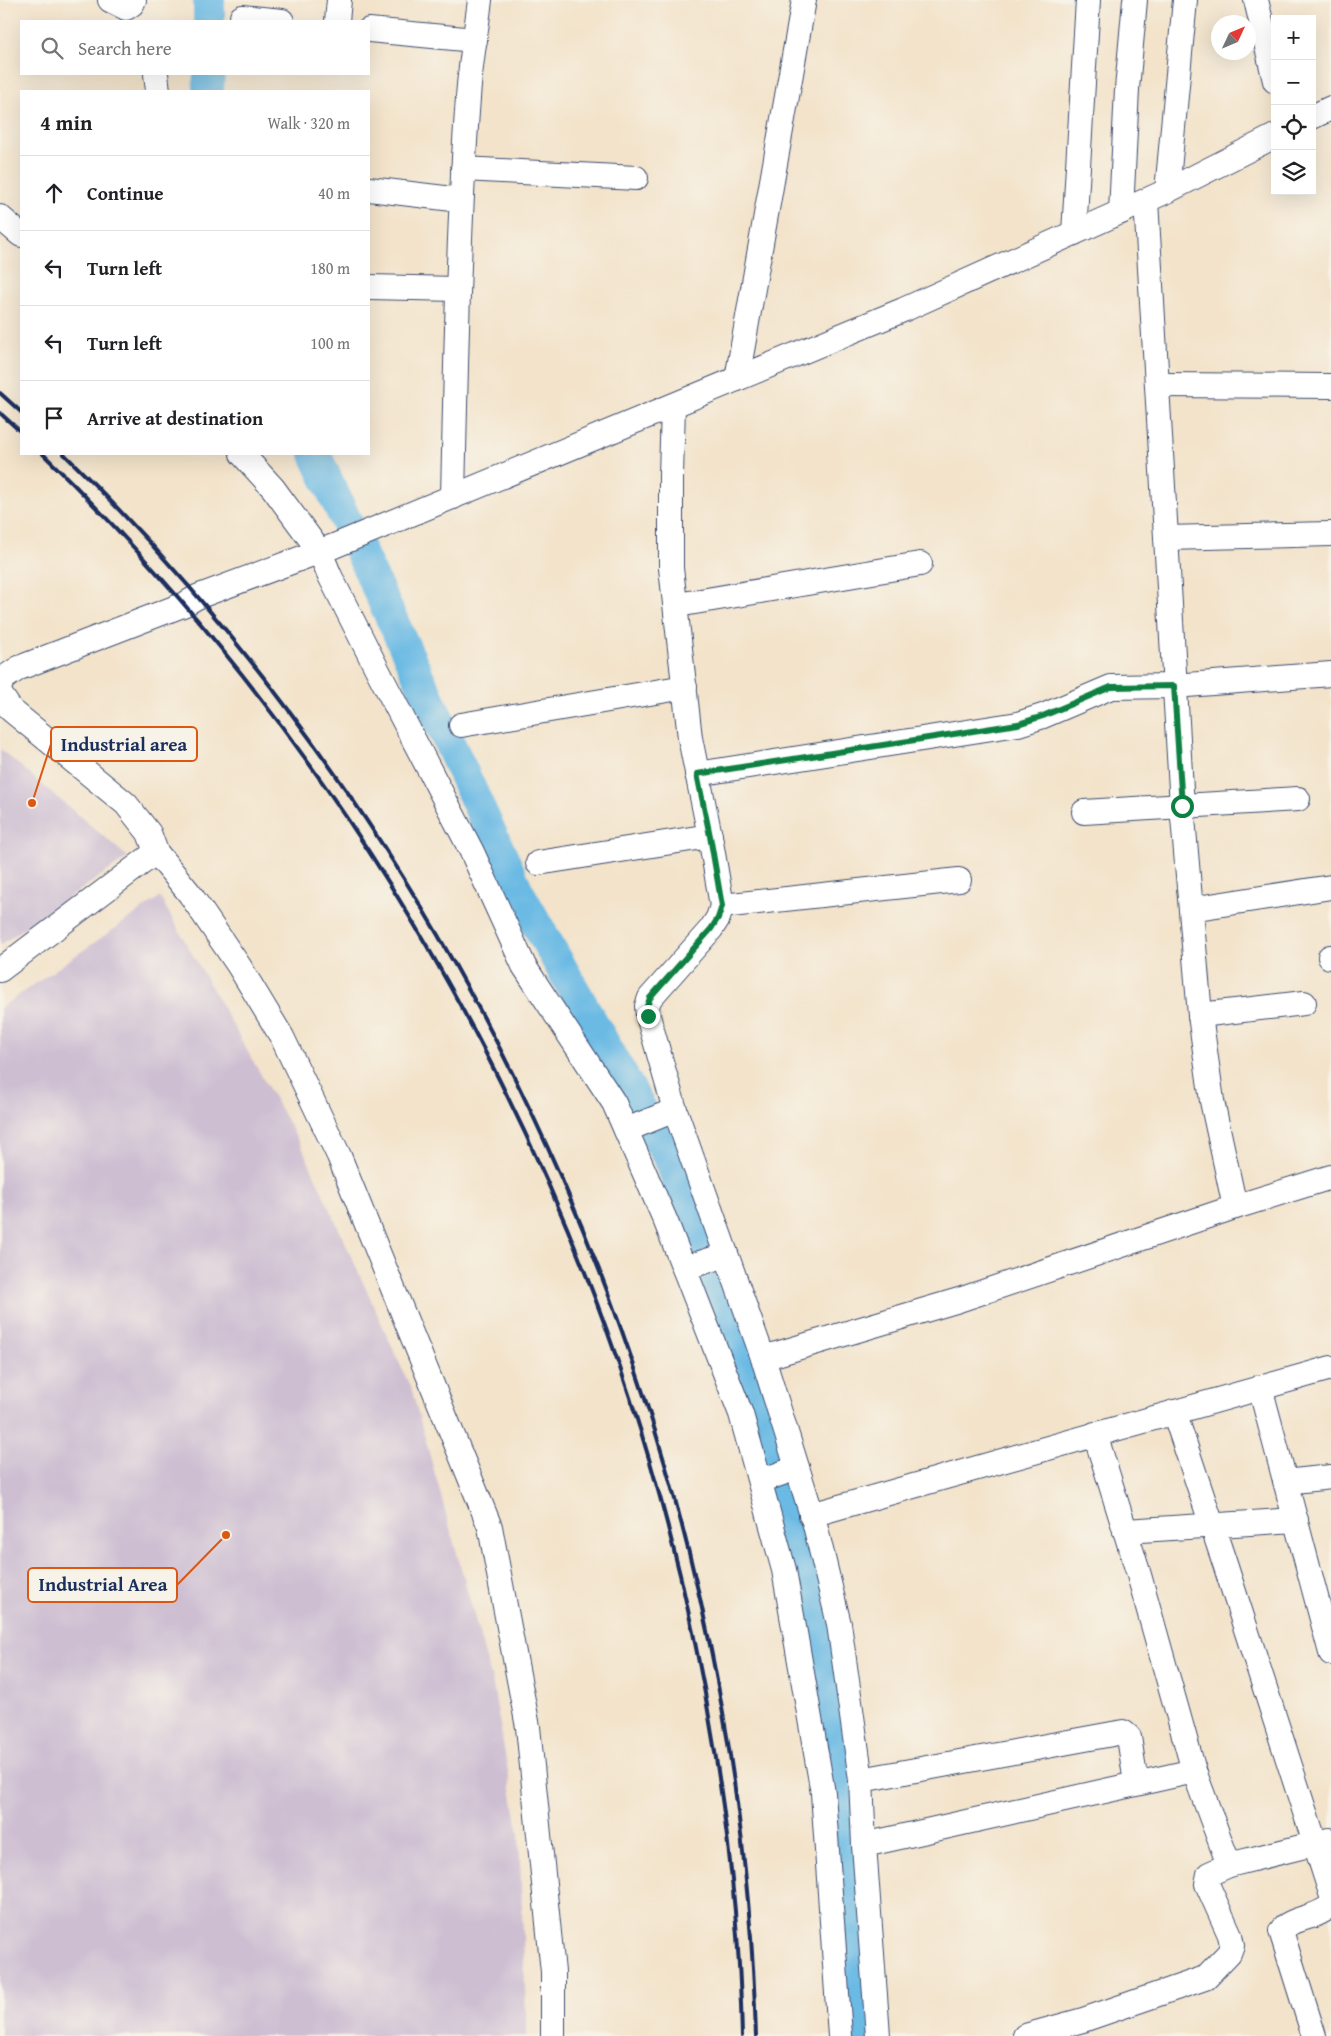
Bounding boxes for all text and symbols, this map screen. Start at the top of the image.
north arrow [1211,15,1256,60]
map controls [1271,15,1316,195]
button: + [1271,15,1316,60]
search box [20,20,370,75]
icon: search [38,34,66,62]
text: Search here [78,34,172,62]
button: − [1271,60,1316,105]
button: locate [1271,105,1316,150]
text: 4 min [40,107,92,138]
text: Walk · 320 m [267,111,350,135]
button: layers [1271,150,1316,195]
icon: ahead [40,179,68,207]
text: Continue [87,179,164,207]
text: 40 m [318,181,350,205]
icon: left [40,254,68,282]
text: Turn left [87,254,162,282]
text: 180 m [310,256,350,280]
icon: left [40,329,68,357]
text: Turn left [87,329,162,357]
text: 100 m [310,331,350,355]
icon: arrive [40,404,68,432]
text: Arrive at destination [87,404,263,432]
callout: Industrial area [51,727,197,761]
text: Industrial area [61,730,187,758]
route start [1171,795,1194,818]
route end [637,1005,660,1028]
callout: Industrial Area [28,1568,177,1602]
text: Industrial Area [39,1570,168,1598]

